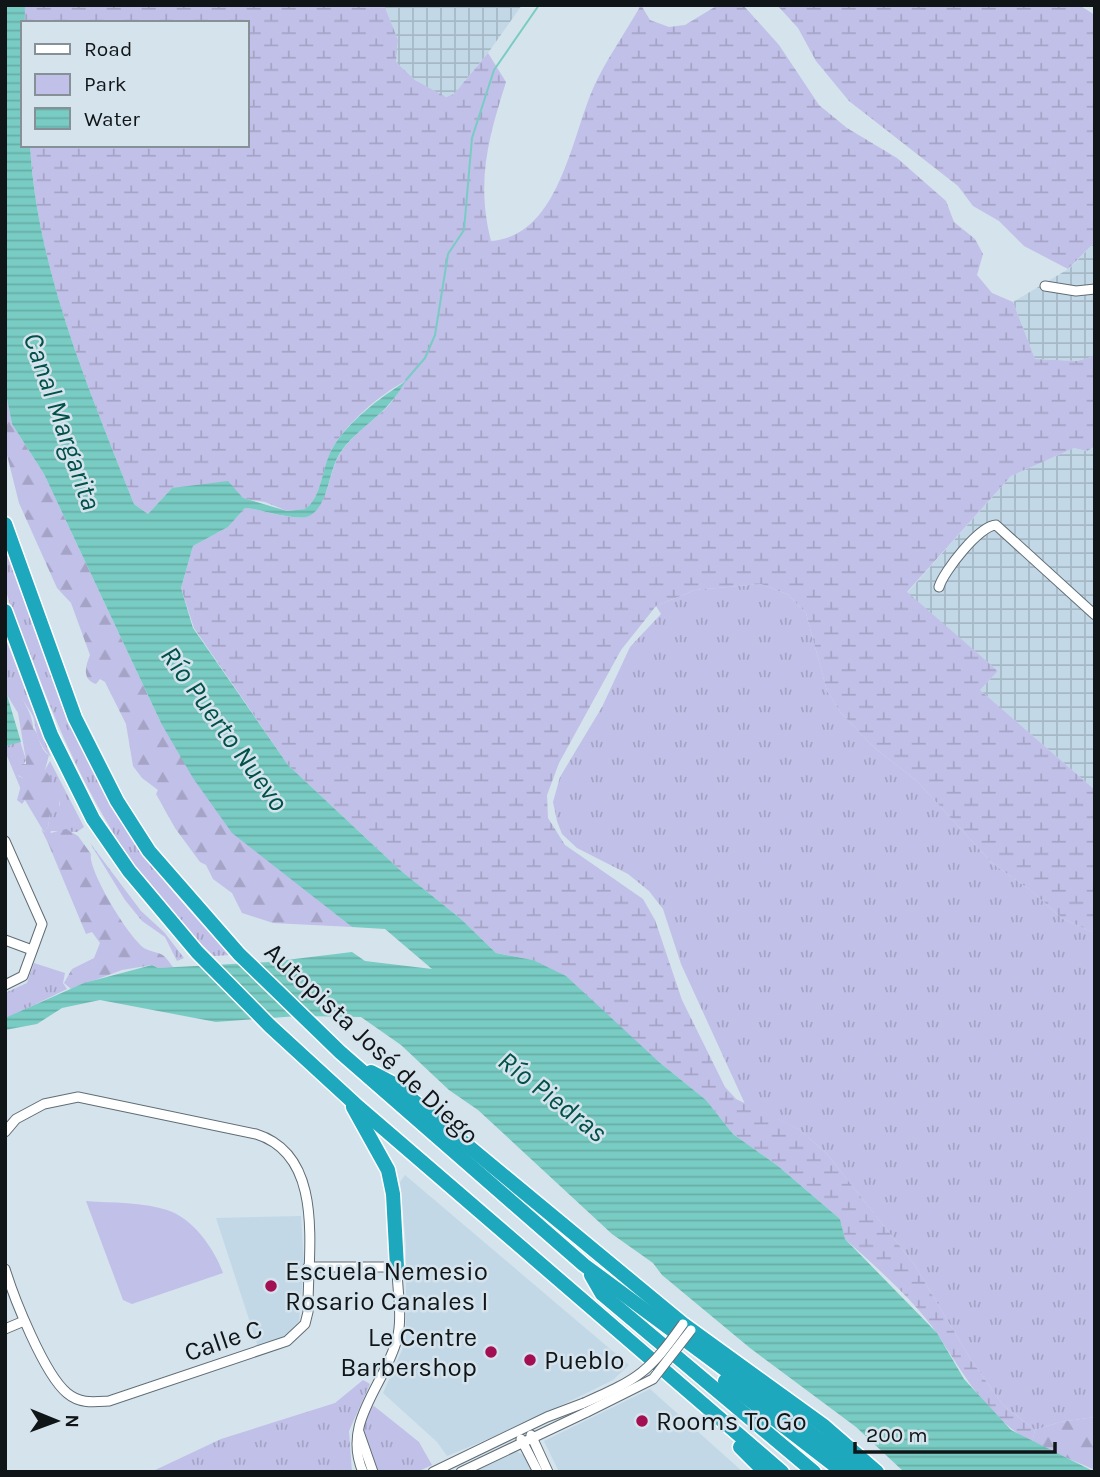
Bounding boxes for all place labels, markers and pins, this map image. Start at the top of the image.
place label: Escuela Nemesio Rosario Canales I [285,1256,489,1317]
marker: Escuela Nemesio Rosario Canales I [263,1278,279,1294]
place label: Le Centre Barbershop [340,1322,477,1383]
marker: Le Centre Barbershop [483,1344,499,1360]
place label: Pueblo [544,1345,624,1376]
marker: Pueblo [522,1352,538,1368]
place label: Rooms To Go [656,1406,807,1437]
marker: Rooms To Go [634,1413,650,1429]

